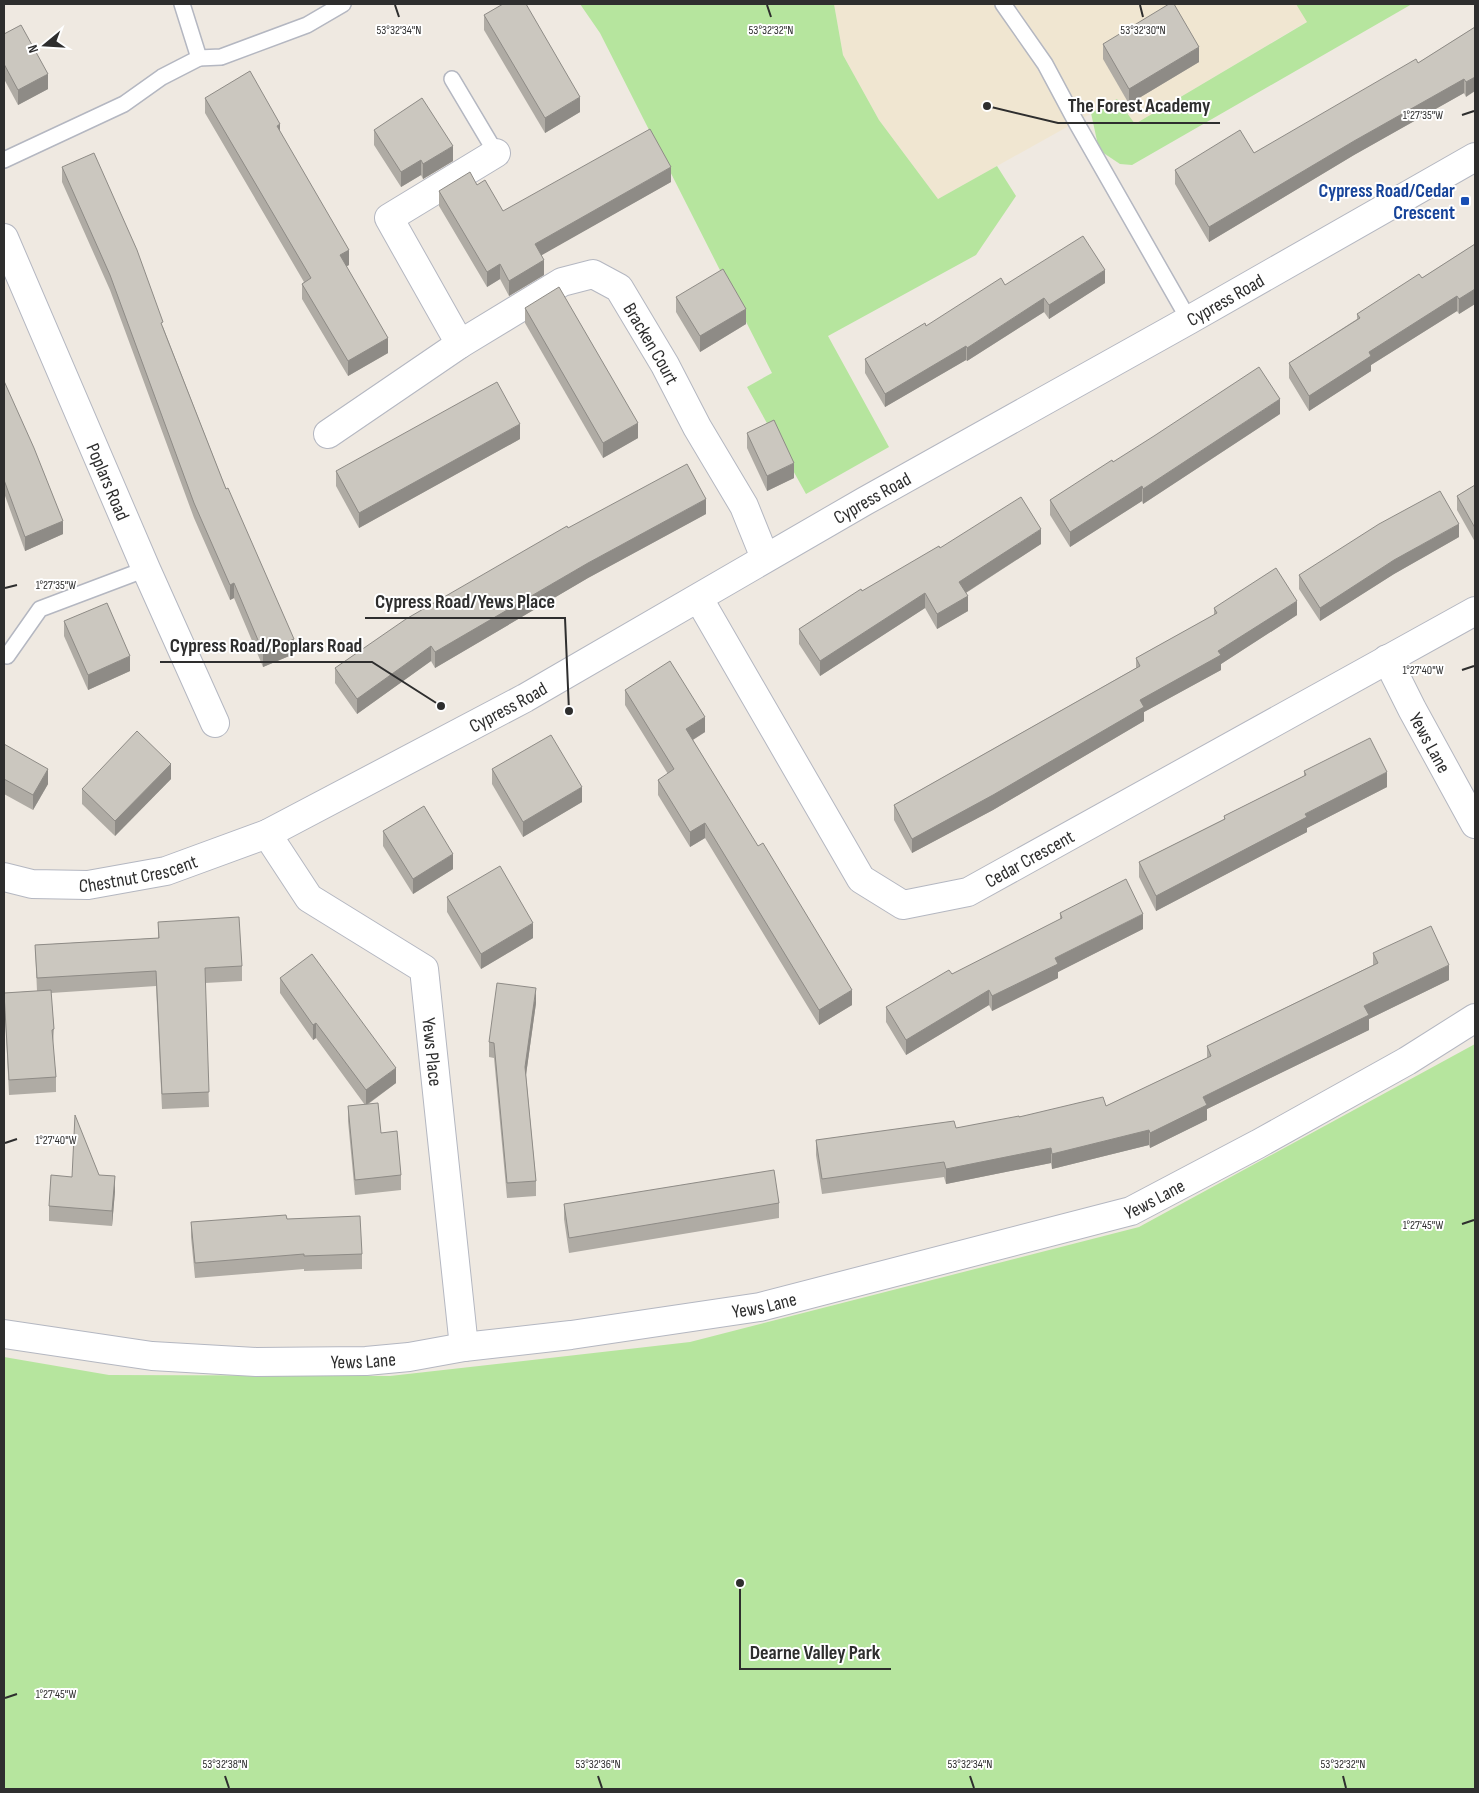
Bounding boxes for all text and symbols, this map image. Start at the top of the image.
north arrow [20,20,70,70]
text: 53°32'34"N [377,23,421,38]
text: 53°32'32"N [749,23,793,38]
text: 53°32'30"N [1120,23,1166,38]
text: N [24,43,42,55]
callout: The Forest Academy [1058,88,1220,123]
text: The Forest Academy [1068,94,1211,118]
text: 1°27'35"W [1403,108,1443,123]
place label: Cypress Road/Cedar Crescent [1319,180,1455,225]
marker: Cypress Road/Cedar Crescent [1459,195,1471,207]
street label: Cypress Road [1183,270,1269,332]
street label: Bracken Court [618,299,683,389]
street label: Poplars Road [80,440,134,524]
street label: Cypress Road [830,468,915,530]
text: 1°27'35"W [36,578,76,593]
callout: Cypress Road/Yews Place [365,583,565,618]
text: Cypress Road/Yews Place [375,590,555,614]
callout: Cypress Road/Poplars Road [160,627,372,662]
text: Cypress Road/Poplars Road [170,634,362,658]
text: 1°27'40"W [1403,663,1444,678]
street label: Cypress Road [465,678,552,738]
street label: Yews Lane [1403,709,1455,777]
street label: Cedar Crescent [981,825,1079,893]
street label: Chestnut Crescent [79,850,201,898]
street label: Yews Place [416,1016,446,1088]
text: 1°27'40"W [36,1133,77,1148]
street label: Yews Lane [1122,1175,1189,1225]
text: 1°27'45"W [1403,1218,1443,1233]
street label: Yews Lane [731,1288,799,1324]
street label: Yews Lane [330,1348,397,1374]
callout: Dearne Valley Park [740,1634,891,1669]
text: Dearne Valley Park [750,1641,881,1665]
text: 1°27'45"W [36,1687,76,1702]
text: 53°32'38"N [202,1757,248,1772]
text: 53°32'36"N [575,1757,621,1772]
text: 53°32'34"N [948,1757,992,1772]
text: 53°32'32"N [1321,1757,1365,1772]

